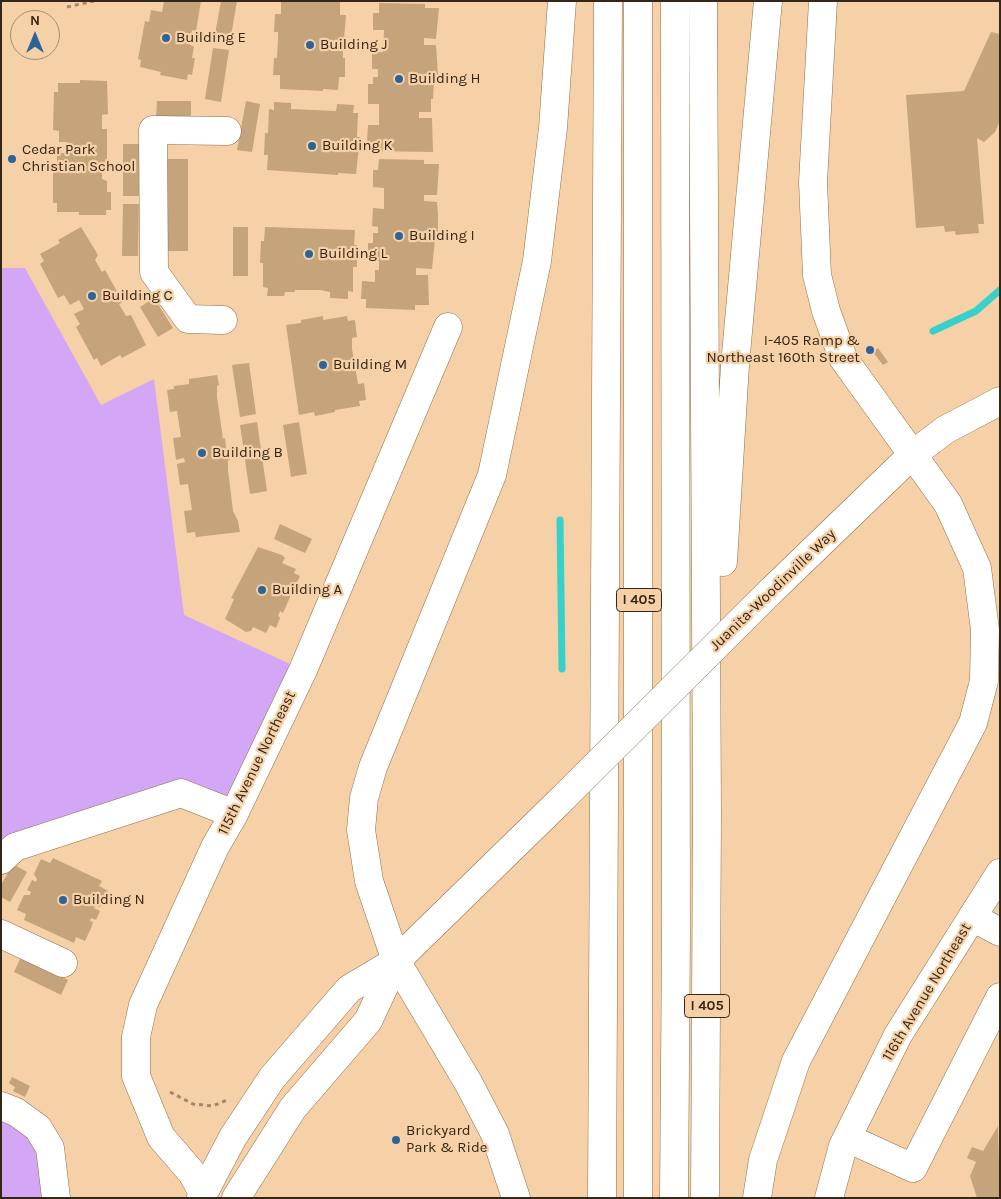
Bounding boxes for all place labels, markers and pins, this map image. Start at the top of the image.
place label: Building E [176,29,246,47]
marker: Building E [160,32,172,44]
place label: Building J [320,36,388,54]
marker: Building J [304,39,316,51]
place label: Building H [409,70,481,88]
marker: Building H [393,73,405,85]
place label: Building K [322,137,393,155]
marker: Building K [306,140,318,152]
place label: Cedar Park Christian School [22,141,135,176]
marker: Cedar Park Christian School [6,153,18,165]
place label: Building I [409,227,475,245]
marker: Building I [393,230,405,242]
place label: Building L [319,245,388,263]
marker: Building L [303,248,315,260]
place label: Building C [102,287,173,305]
marker: Building C [86,290,98,302]
place label: I-405 Ramp & Northeast 160th Street [707,332,860,367]
marker: I-405 Ramp & Northeast 160th Street [864,344,876,356]
place label: Building M [333,356,407,374]
marker: Building M [317,359,329,371]
place label: Building B [212,444,283,462]
marker: Building B [196,447,208,459]
place label: Building A [272,581,342,599]
marker: Building A [256,584,268,596]
place label: Building N [73,891,145,909]
marker: Building N [57,894,69,906]
place label: Brickyard Park & Ride [406,1122,488,1157]
marker: Brickyard Park & Ride [390,1134,402,1146]

